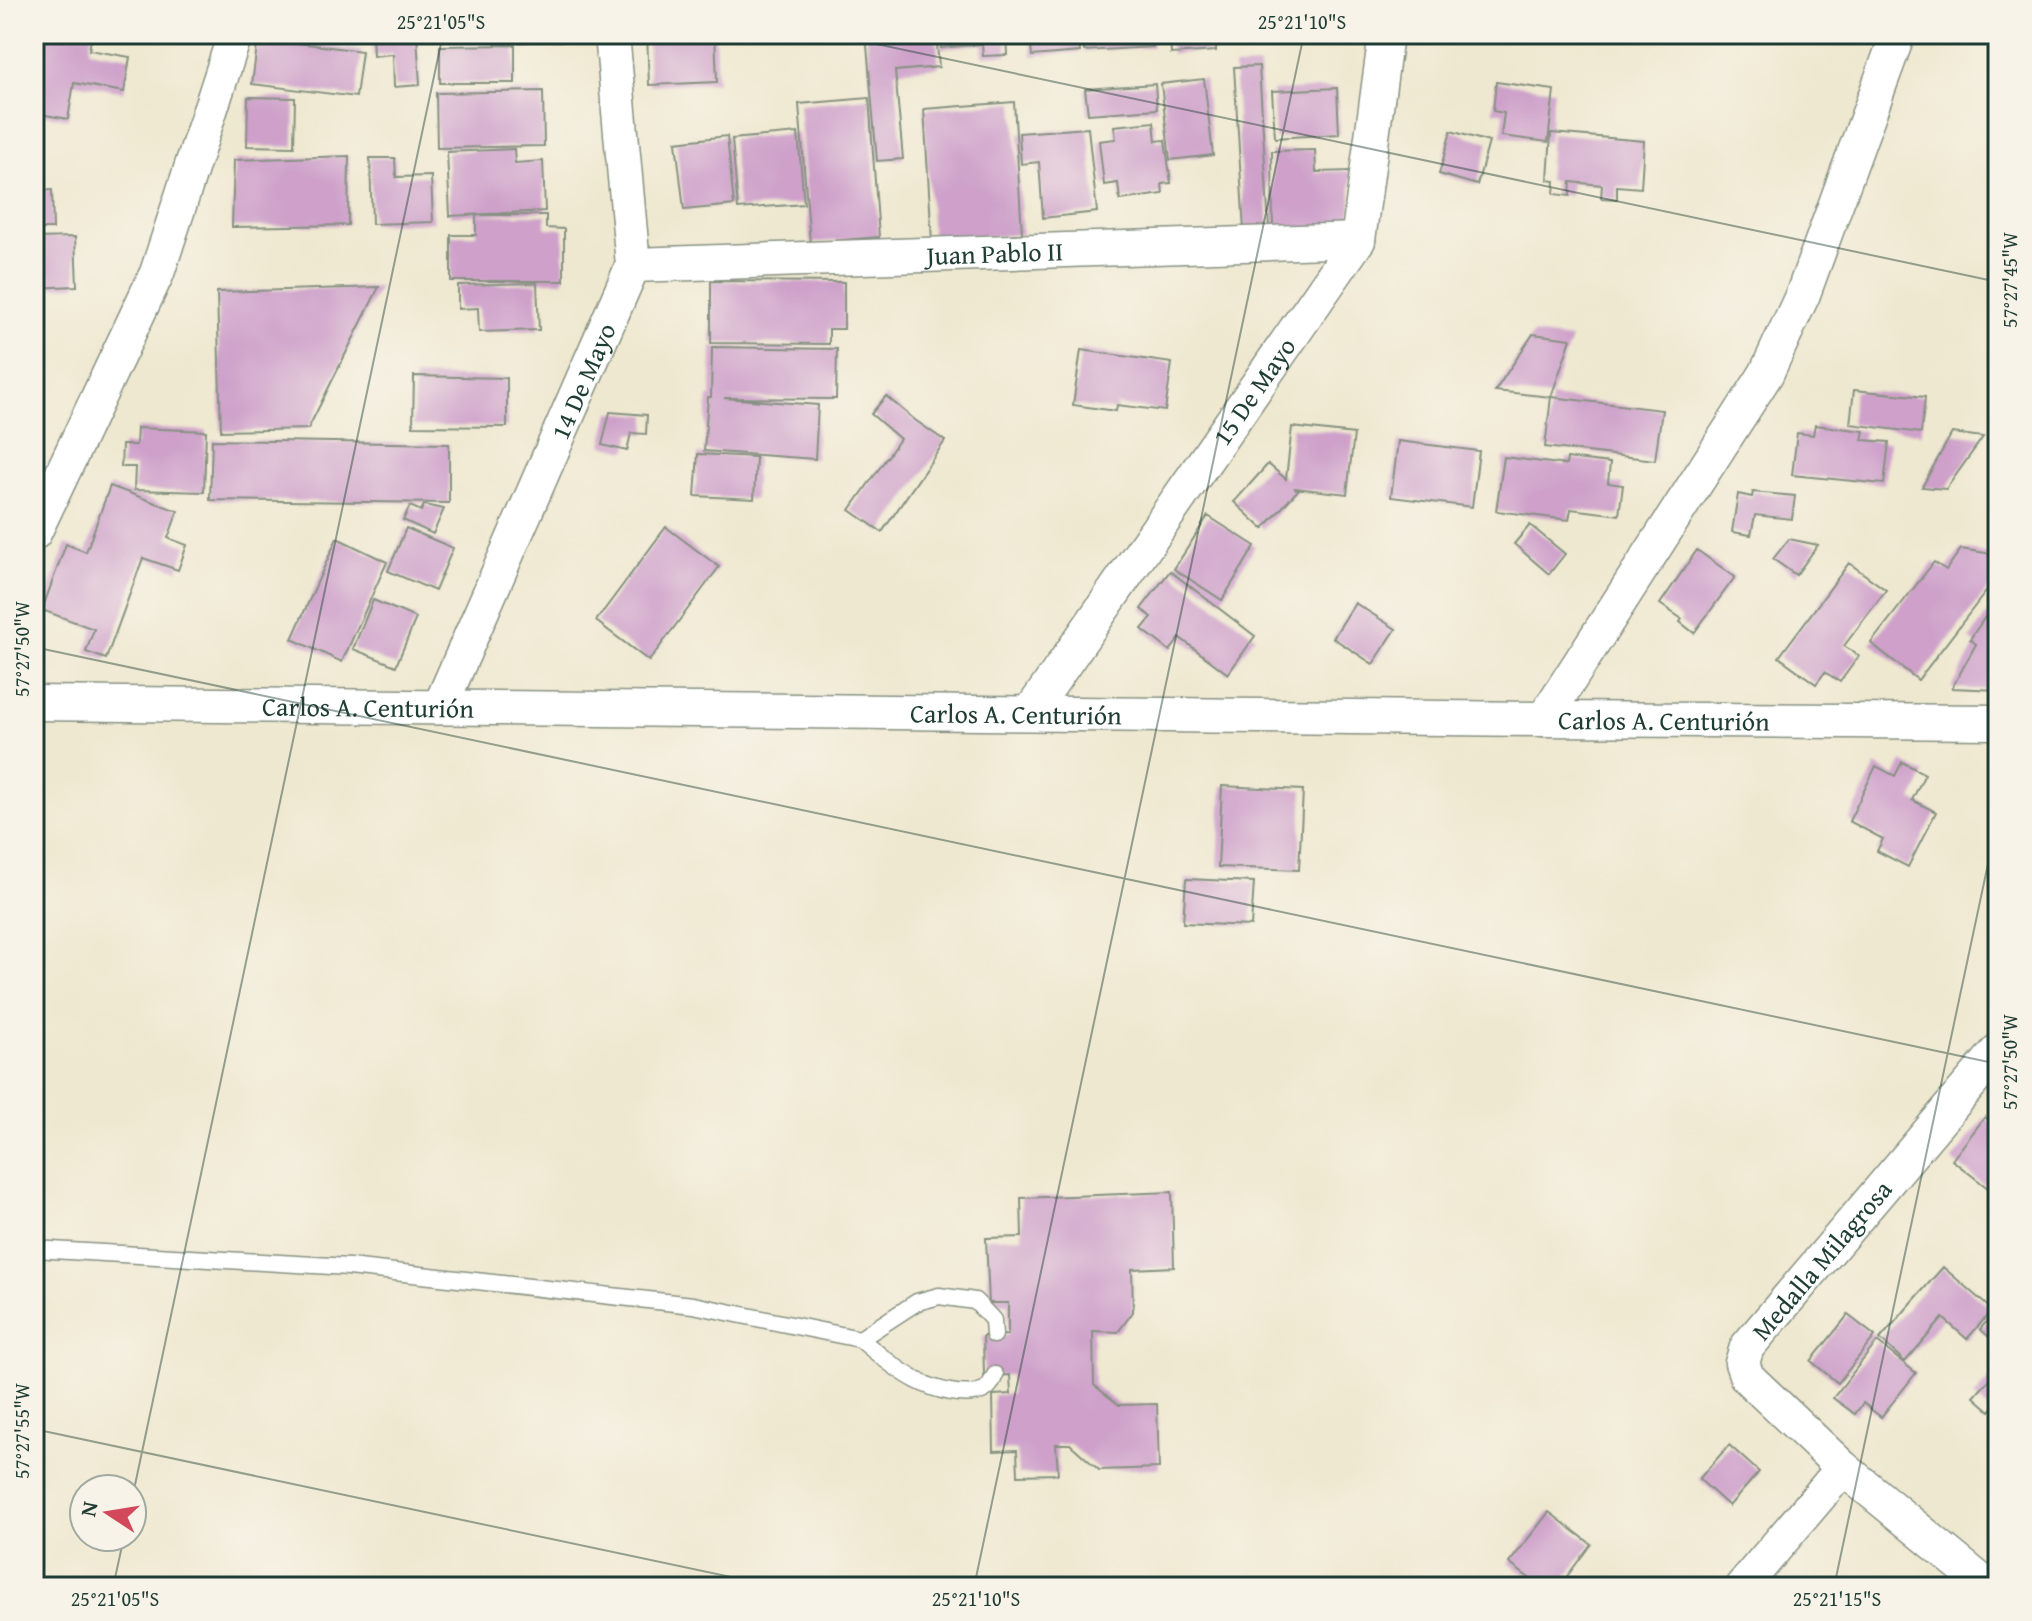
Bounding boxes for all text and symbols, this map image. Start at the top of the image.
text: 25°21'05"S [397,7,485,36]
text: 25°21'10"S [1258,7,1346,36]
street label: Juan Pablo II [923,231,1064,274]
text: 57°27'45"W [1995,232,2024,328]
street label: 14 De Mayo [540,316,625,445]
street label: 15 De Mayo [1202,329,1305,453]
text: 57°27'50"W [7,601,36,697]
street label: Carlos A. Centurión [262,686,474,727]
street label: Carlos A. Centurión [910,693,1122,734]
street label: Carlos A. Centurión [1558,700,1770,740]
text: 57°27'50"W [1995,1014,2024,1110]
street label: Medalla Milagrosa [1742,1170,1901,1348]
text: 57°27'55"W [7,1383,36,1479]
north arrow [68,1473,148,1553]
text: N [71,1498,106,1519]
text: 25°21'05"S [71,1584,159,1613]
text: 25°21'10"S [932,1584,1020,1613]
text: 25°21'15"S [1793,1584,1881,1613]

